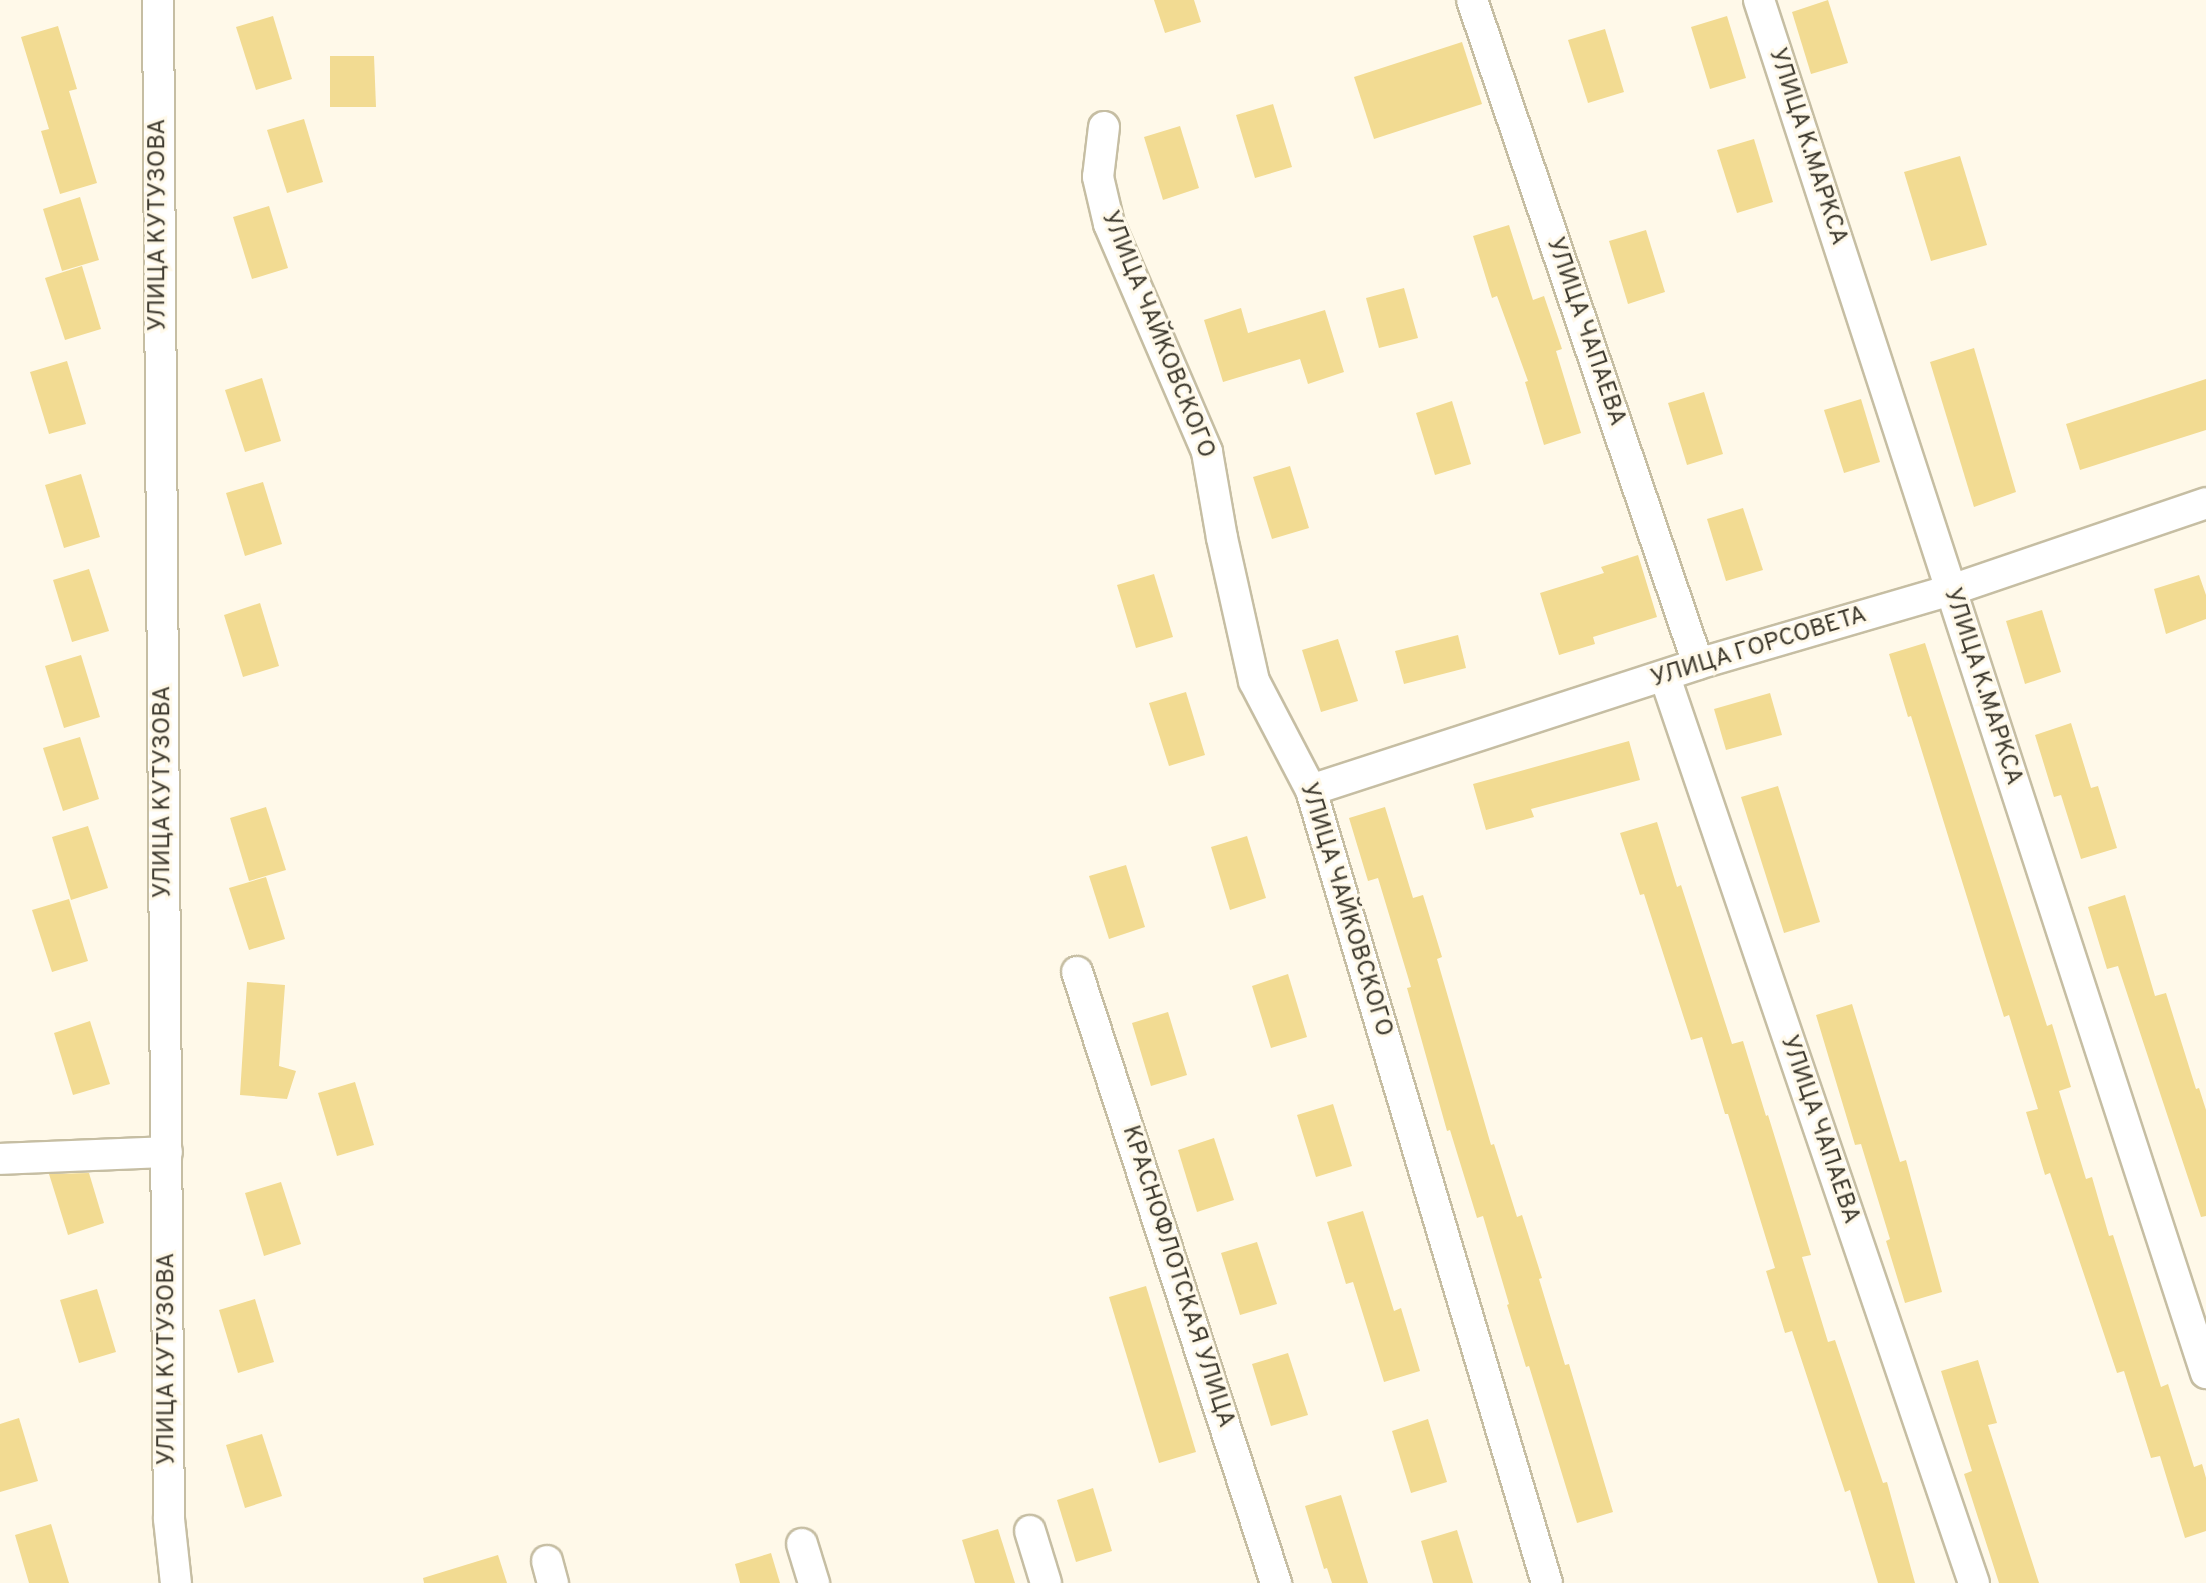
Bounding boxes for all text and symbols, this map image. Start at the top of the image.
street label: УЛИЦА К.МАРКСА [1761,44,1853,250]
street label: УЛИЦА КУТУЗОВА [145,118,173,332]
street label: УЛИЦА ЧАЙКОВСКОГО [1094,207,1220,463]
street label: УЛИЦА ЧАПАЕВА [1539,233,1631,431]
street label: УЛИЦА К.МАРКСА [1936,584,2028,790]
street label: УЛИЦА ГОРСОВЕТА [1647,601,1871,695]
street label: УЛИЦА КУТУЗОВА [150,685,178,899]
street label: УЛИЦА ЧАЙКОВСКОГО [1293,779,1397,1041]
street label: УЛИЦА ЧАПАЕВА [1773,1031,1865,1229]
street label: КРАСНОФЛОТСКАЯ УЛИЦА [1114,1122,1240,1432]
street label: УЛИЦА КУТУЗОВА [154,1252,182,1466]

